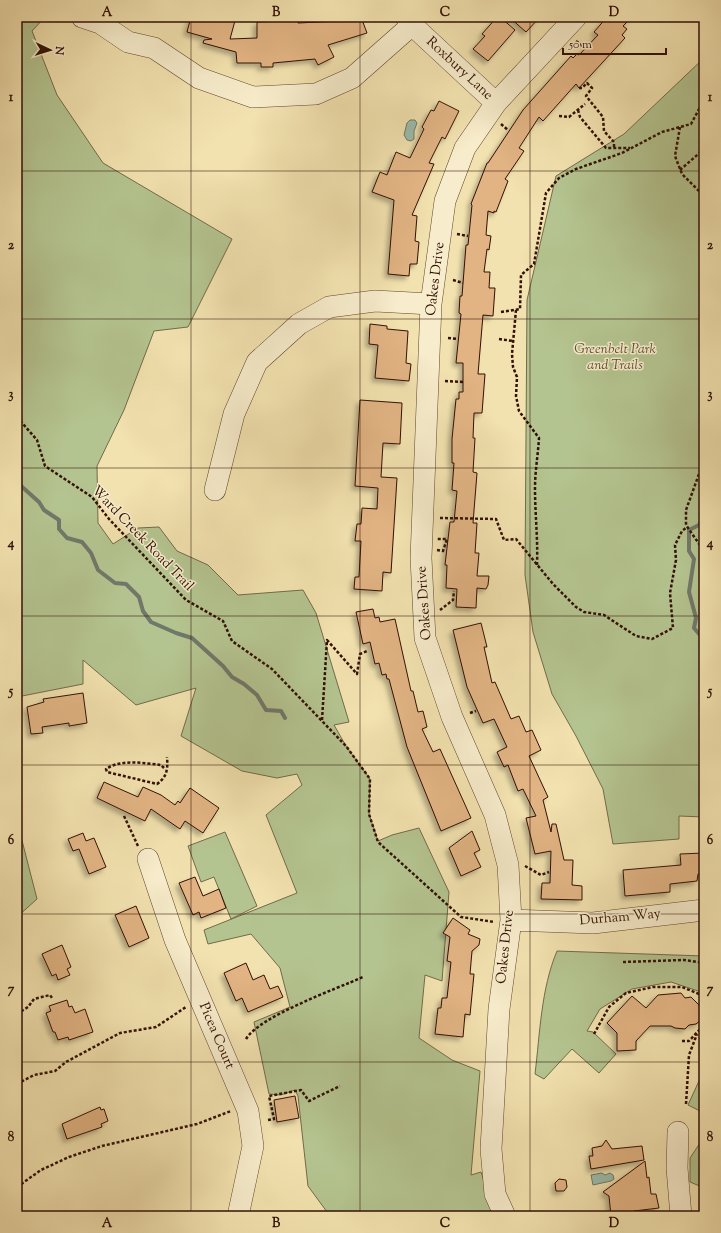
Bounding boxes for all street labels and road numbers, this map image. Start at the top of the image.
street label: Roxbury Lane [421,33,497,105]
street label: Oakes Drive [422,241,450,317]
street label: Ward Creek Road Trail [86,482,198,596]
street label: Oakes Drive [412,565,438,641]
street label: Durham Way [579,904,662,932]
street label: Oakes Drive [492,909,520,985]
street label: Picea Court [193,1000,239,1073]

